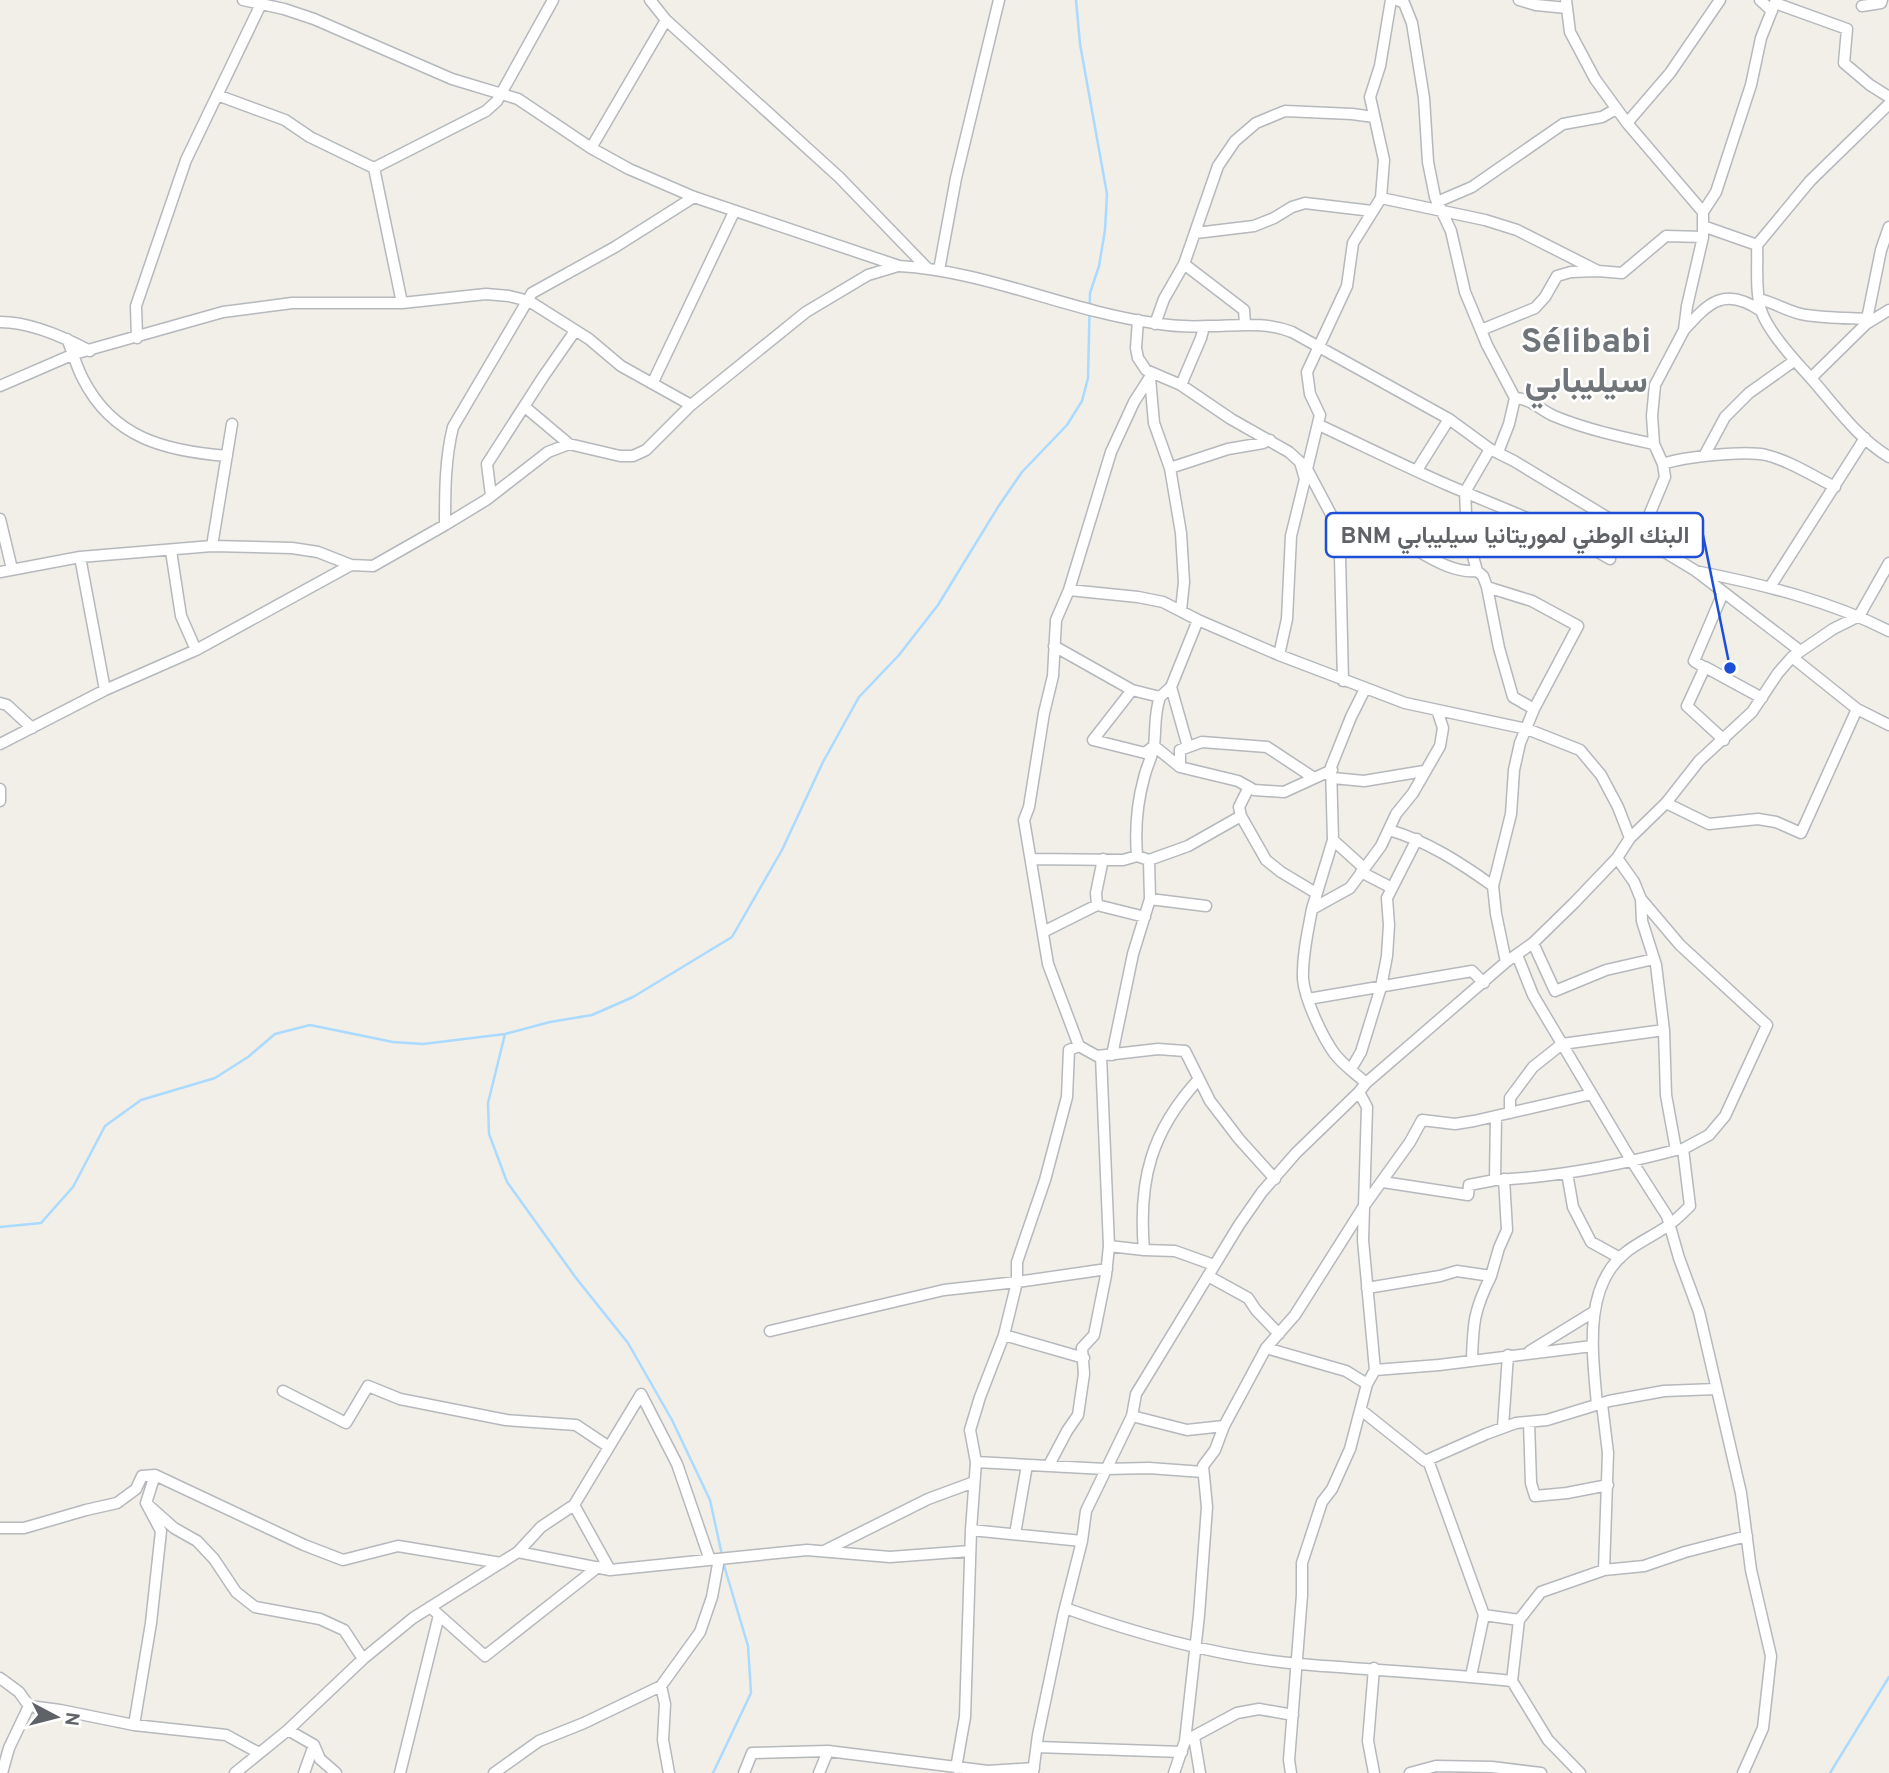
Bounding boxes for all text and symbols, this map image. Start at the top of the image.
district label: Sélibabi سيليبابي [1521,321,1651,409]
callout: BNM البنك الوطني لموريتانيا سيليبابي [1326,513,1703,557]
text: BNM البنك الوطني لموريتانيا سيليبابي [1341,523,1689,555]
north arrow [21,1682,91,1752]
text: N [58,1711,84,1727]

